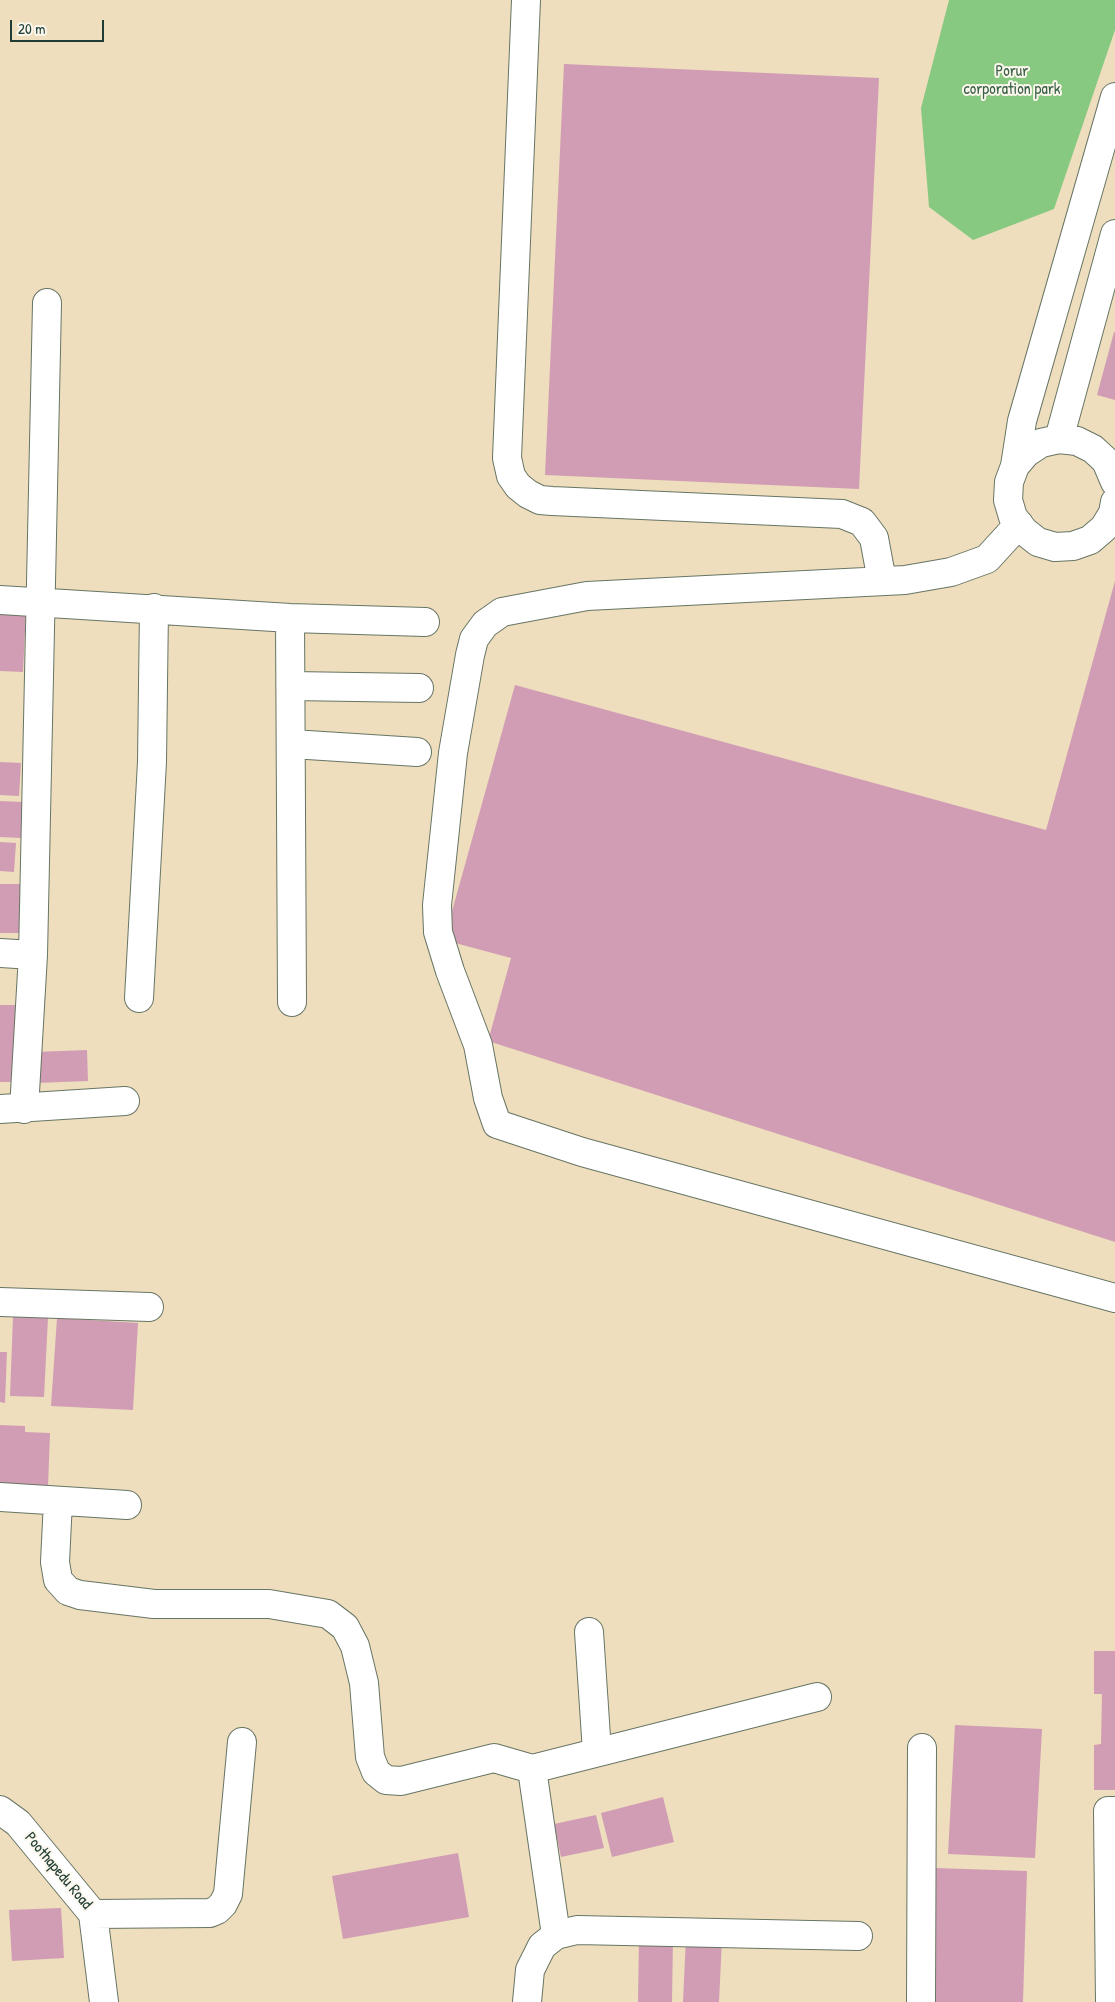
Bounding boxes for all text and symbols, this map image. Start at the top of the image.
scale bar [12,10,106,42]
text: 20 m [18,18,45,39]
park label: Porur corporation park [964,62,1060,100]
street label: Poothapedu Road [20,1829,96,1913]

